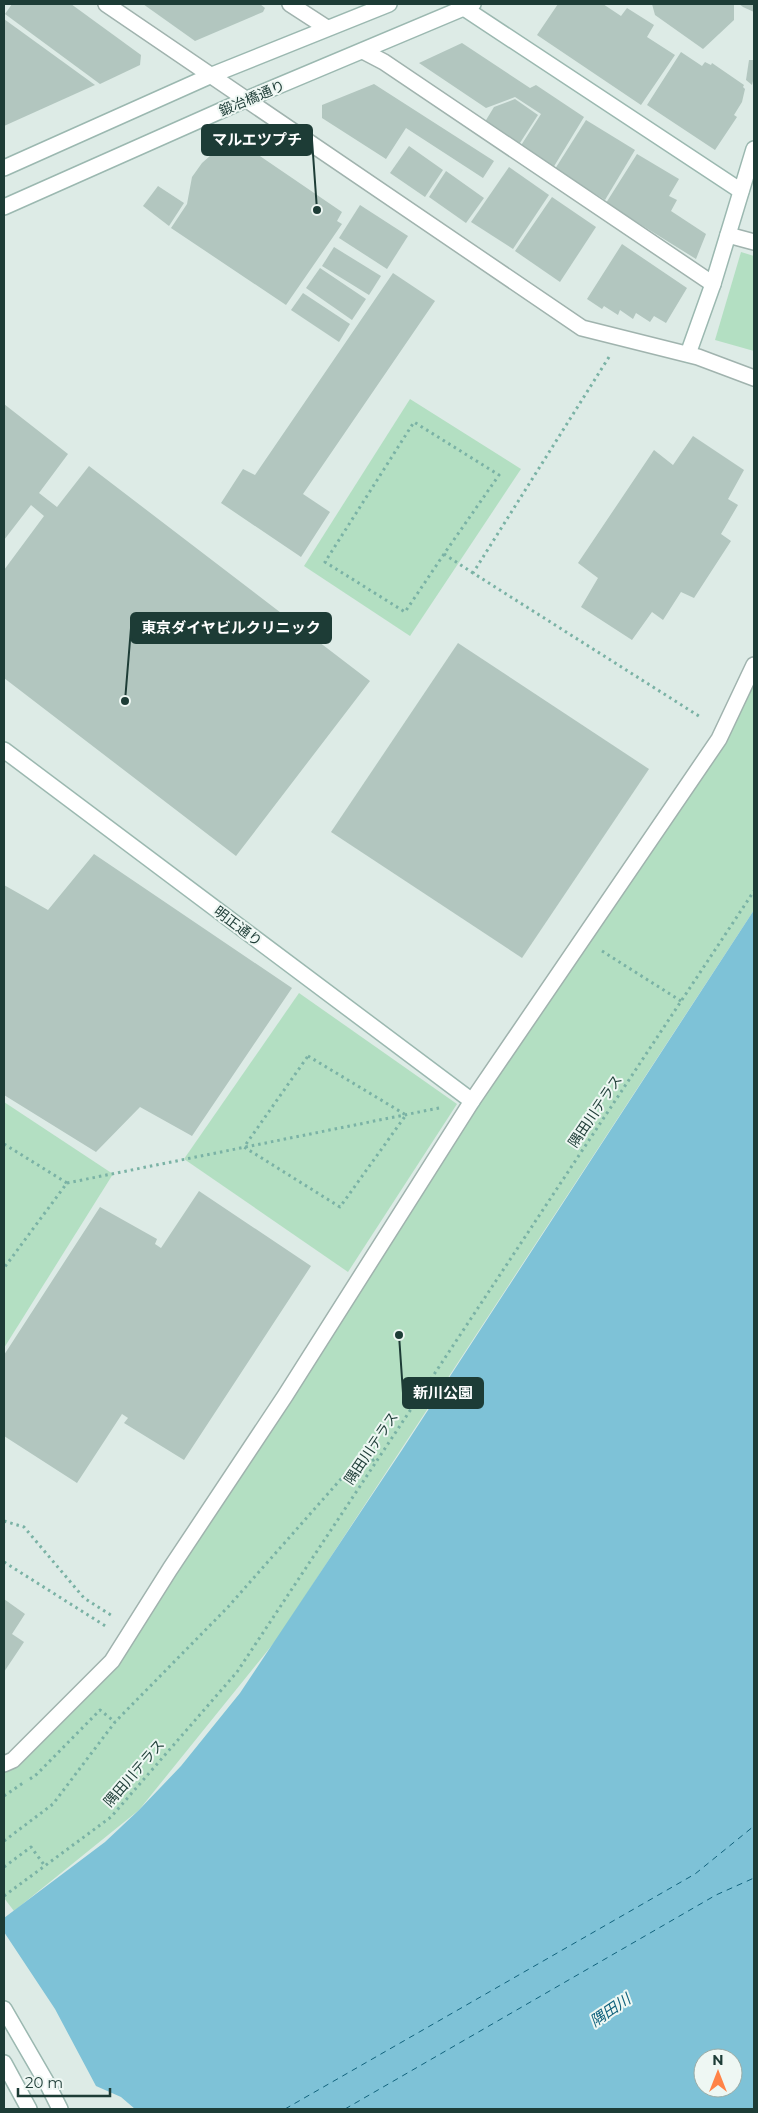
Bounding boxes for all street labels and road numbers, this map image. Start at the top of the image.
street label: 鍛冶橋通り [216,76,288,120]
street label: 明正通り [210,902,266,950]
street label: 隅田川テラス [564,1071,626,1151]
street label: 隅田川テラス [340,1408,402,1488]
street label: 隅田川テラス [100,1735,168,1811]

